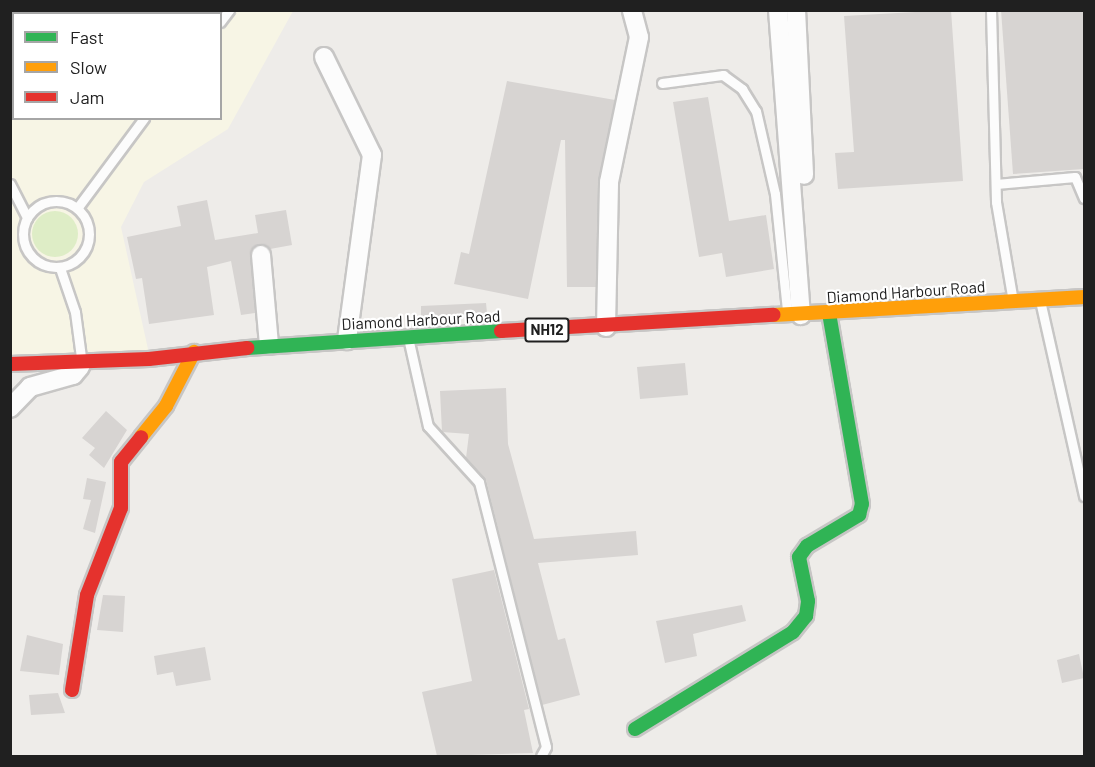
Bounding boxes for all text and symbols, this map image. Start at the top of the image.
legend [12,12,222,120]
text: Fast [70,26,104,48]
text: Slow [70,56,107,78]
text: Jam [70,86,104,108]
street label: Diamond Harbour Road [826,277,986,307]
street label: Diamond Harbour Road [341,306,501,334]
road number: NH12 [523,318,571,342]

